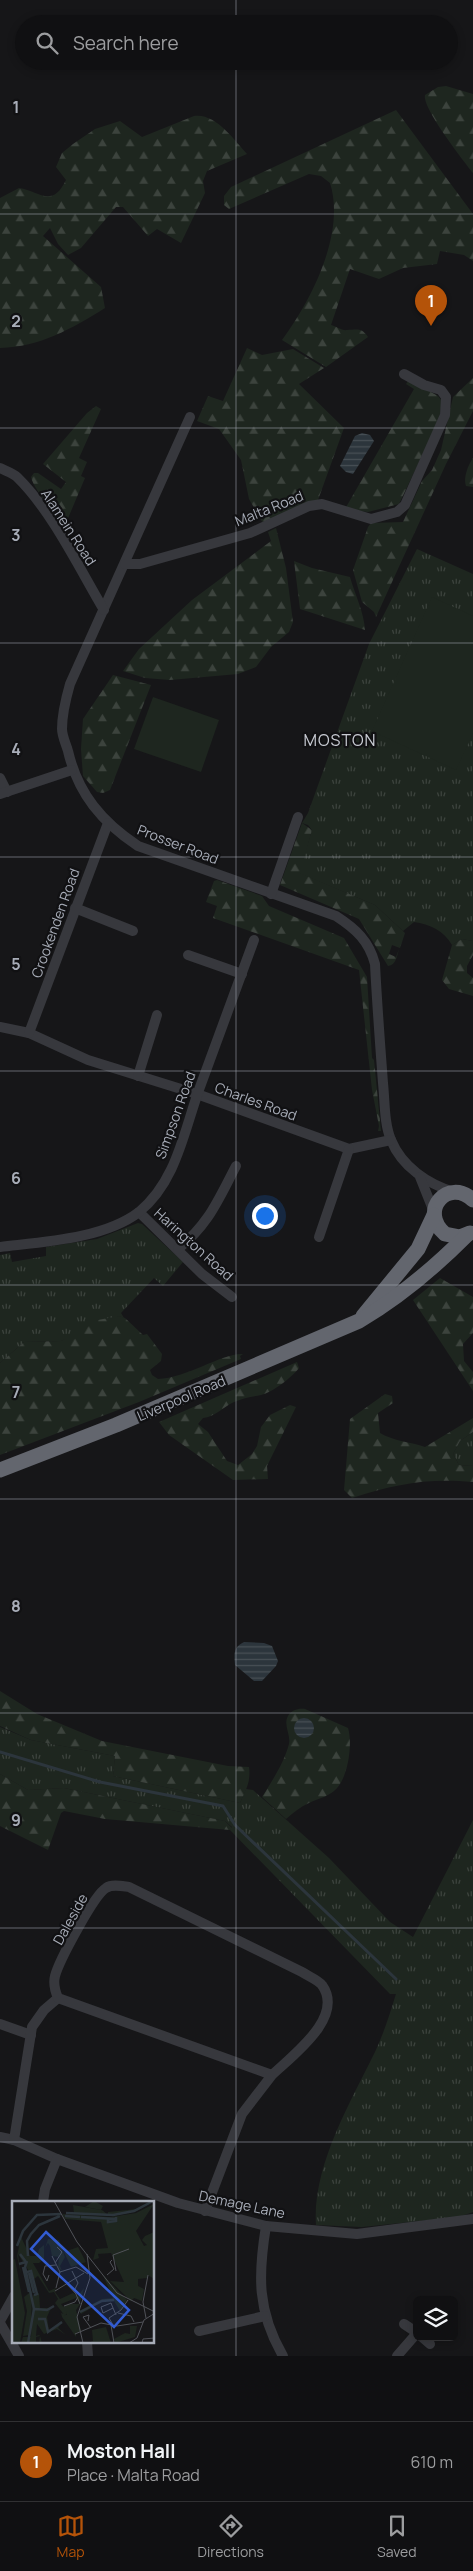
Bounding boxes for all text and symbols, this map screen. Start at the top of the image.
search box [15,15,458,70]
icon: search [33,29,61,57]
text: Search here [73,30,179,56]
text: 1 [12,96,20,118]
pin: 1 [415,285,447,326]
text: 2 [11,310,21,332]
street label: Alamein Road [37,485,101,569]
street label: Malta Road [232,486,306,530]
text: 3 [11,524,21,546]
district label: MOSTON [304,729,376,751]
text: 4 [11,738,21,760]
street label: Prosser Road [135,820,221,868]
street label: Crookenden Road [26,866,84,980]
text: 5 [11,953,21,975]
street label: Simpson Road [150,1069,200,1161]
street label: Charles Road [212,1077,300,1125]
text: 6 [11,1167,21,1189]
street label: Harington Road [150,1203,238,1285]
your location [252,1203,278,1229]
street label: Liverpool Road [134,1371,228,1425]
text: 7 [12,1381,20,1403]
text: 8 [11,1595,21,1617]
text: 9 [11,1809,21,1831]
street label: Daleside [48,1890,92,1948]
street label: Demage Lane [197,2186,287,2222]
inset map [12,2201,155,2344]
map controls [413,2296,458,2341]
button: layers [413,2296,458,2341]
text: Nearby [20,2375,92,2403]
text: Moston Hall [67,2438,175,2464]
text: 1 [32,2451,40,2473]
text: 610 m [411,2451,453,2473]
text: Place · Malta Road [67,2464,200,2486]
tab: Map [57,2512,85,2561]
tab: Directions [198,2512,264,2561]
tab: Saved [377,2512,416,2561]

